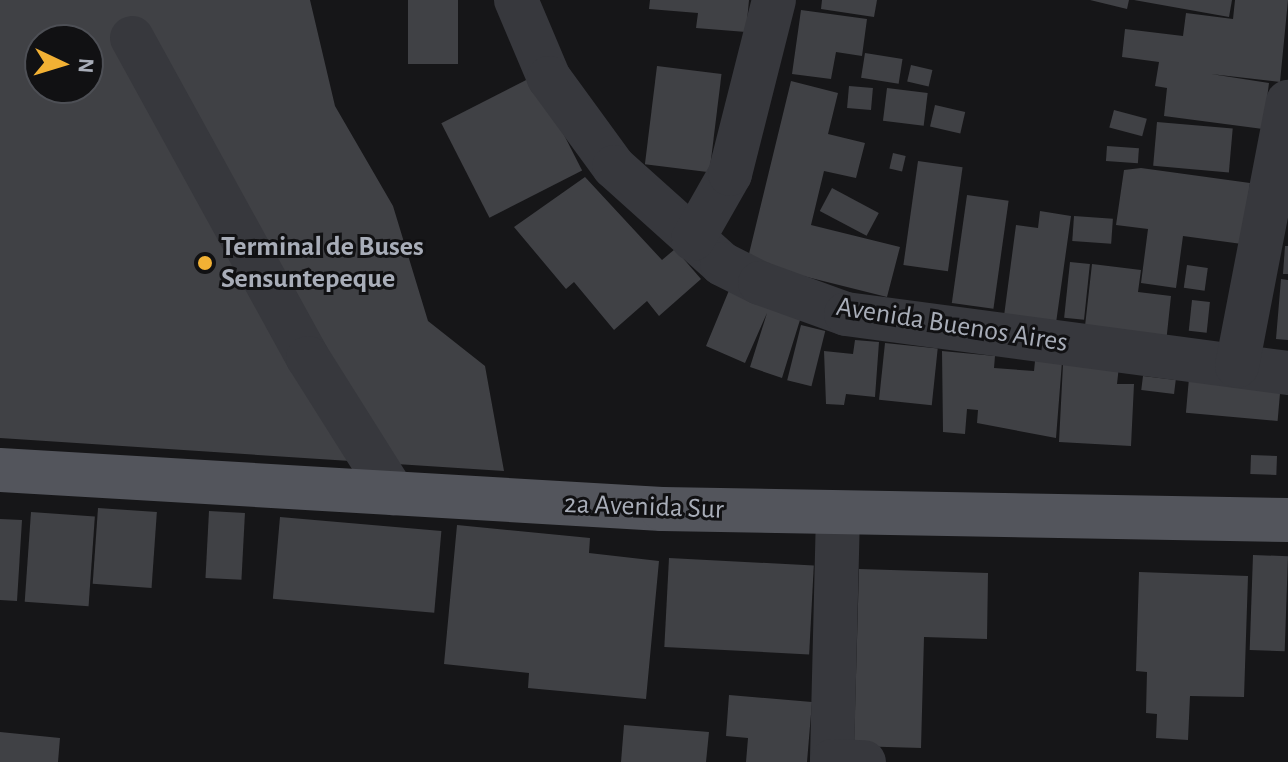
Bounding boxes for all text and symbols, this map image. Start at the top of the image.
north arrow [24,24,104,104]
text: N [74,57,97,74]
place label: Terminal de Buses Sensuntepeque [221,230,424,296]
marker: Terminal de Buses Sensuntepeque [196,254,214,272]
street label: Avenida Buenos Aires [834,290,1070,360]
street label: 2a Avenida Sur [564,487,724,527]

